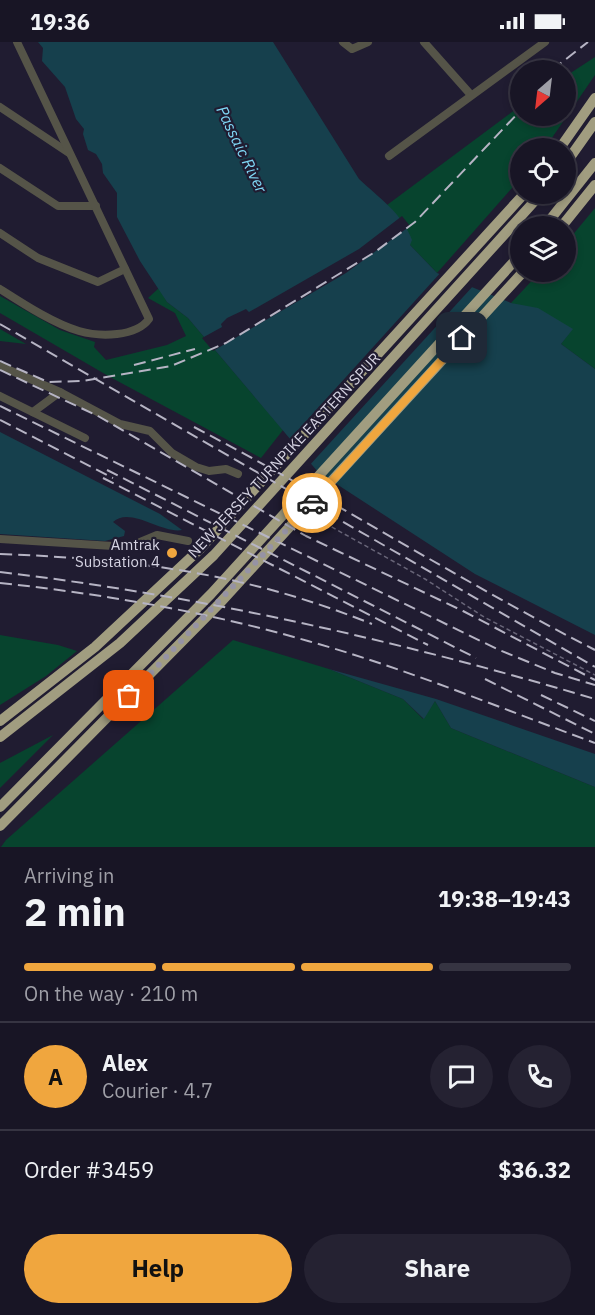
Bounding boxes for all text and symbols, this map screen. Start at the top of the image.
text: 19:36 [30,7,90,36]
north arrow [510,60,576,126]
map controls [510,60,576,282]
water label: Passaic River [212,102,272,197]
button: locate [510,138,576,204]
button: layers [510,216,576,282]
pin [436,312,487,363]
icon: home [445,321,478,354]
street label: NEW JERSEY TURNPIKE EASTERN SPUR [184,349,384,561]
courier [282,473,342,533]
icon: car [296,487,329,520]
place label: Amtrak Substation 4 [75,535,160,571]
marker: Amtrak Substation 4 [165,546,179,560]
pin [103,670,154,721]
icon: bag [112,679,145,712]
text: Arriving in [24,862,114,889]
text: 19:38–19:43 [438,884,571,913]
text: 2 min [24,886,126,937]
text: On the way · 210 m [24,980,198,1007]
button: chat [430,1045,493,1108]
button: phone [508,1045,571,1108]
text: Alex [102,1048,148,1077]
text: A [48,1062,63,1091]
text: Courier · 4.7 [102,1077,213,1104]
text: Order #3459 [24,1155,154,1184]
text: $36.32 [498,1155,571,1184]
button: Help [24,1234,292,1303]
button: Share [304,1234,571,1303]

